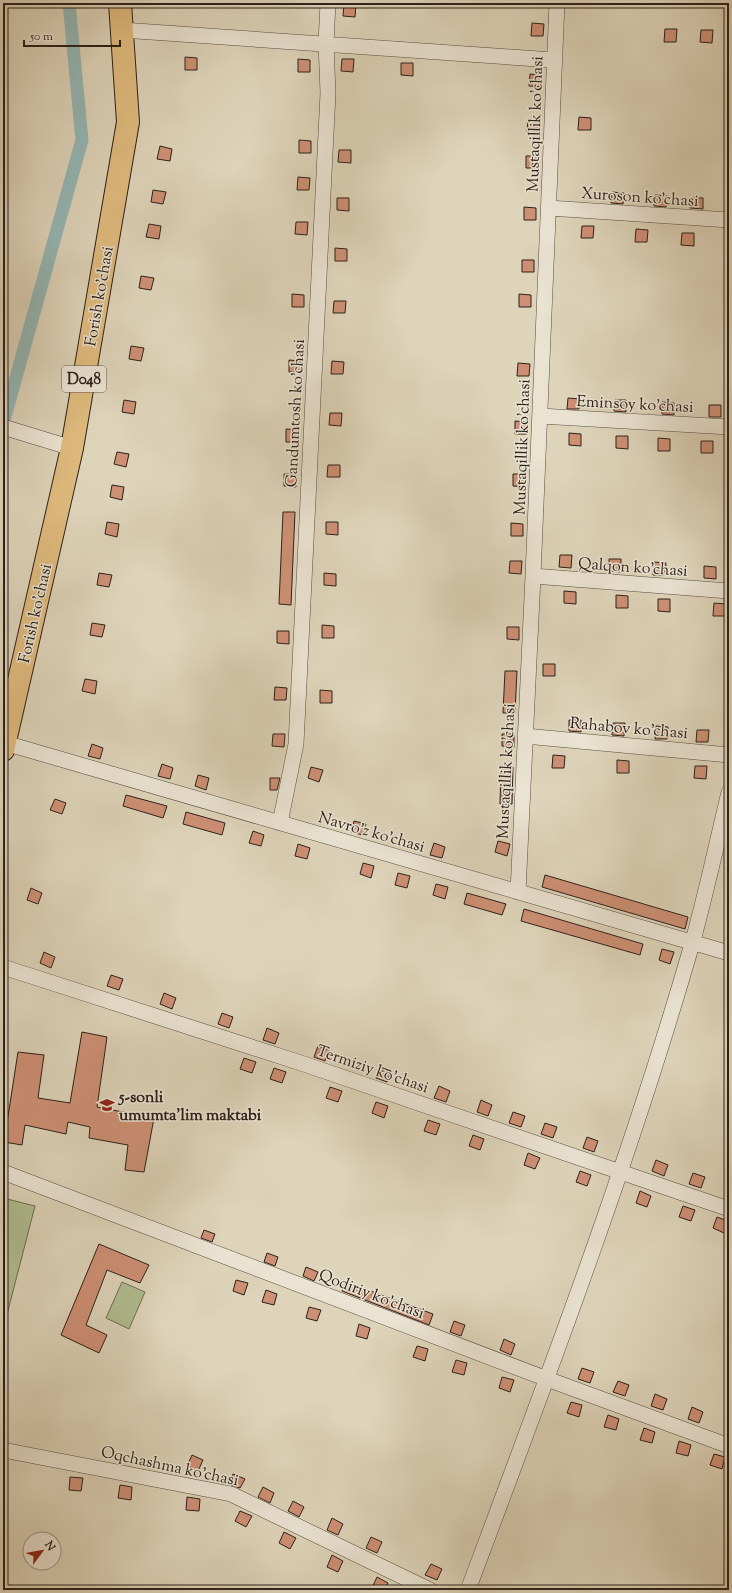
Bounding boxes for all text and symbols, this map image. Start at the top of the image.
scale bar [24,22,120,48]
text: 50 m [29,28,53,46]
street label: Mustaqillik ko'chasi [523,55,550,192]
street label: Xuroson ko'chasi [580,183,700,214]
street label: Forish ko'chasi [80,244,121,348]
street label: Gandumtosh ko'chasi [281,338,312,488]
road number: D048 [62,366,106,392]
street label: Mustaqillik ko'chasi [510,378,537,515]
street label: Eminsoy ko'chasi [576,391,694,420]
street label: Qalqon ko'chasi [577,553,689,584]
street label: Forish ko'chasi [14,561,59,665]
street label: Mustaqillik ko'chasi [492,702,523,840]
street label: Rahabov ko'chasi [569,713,689,746]
street label: Navro'z ko'chasi [315,807,428,860]
street label: Termiziy ko'chasi [313,1040,432,1100]
place label: 5-sonli umumta'lim maktabi [117,1087,262,1128]
school or university icon: 5-sonli umumta'lim maktabi [98,1096,116,1114]
street label: Qodiriy ko'chasi [315,1265,428,1326]
street label: Oqchashma ko'chasi [98,1442,241,1493]
north arrow [22,1531,62,1571]
text: N [40,1537,59,1554]

